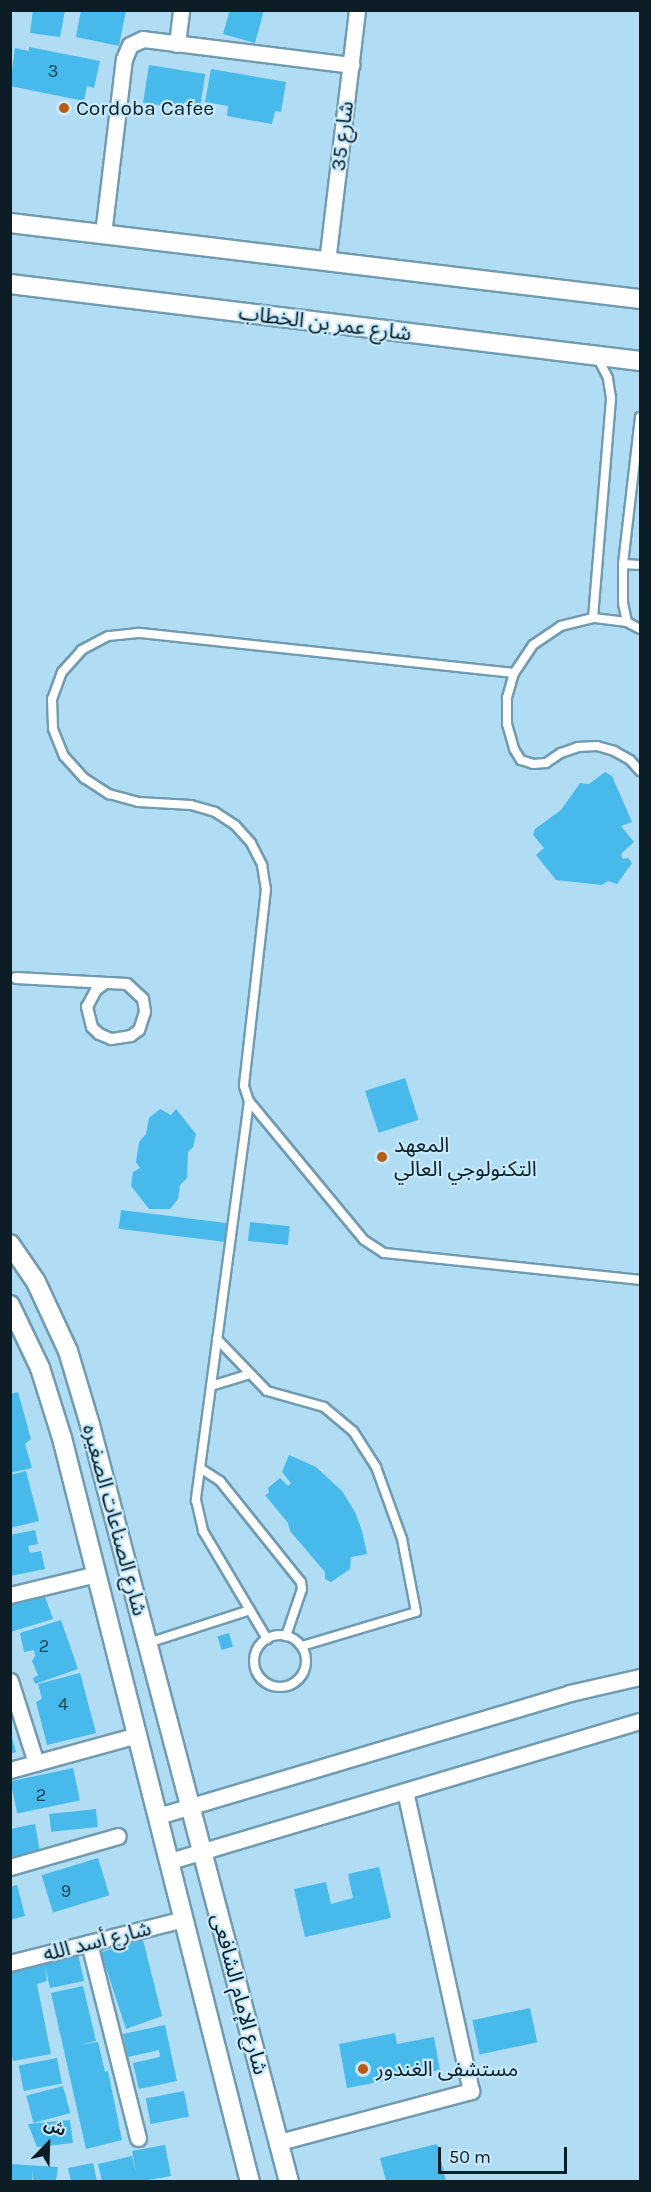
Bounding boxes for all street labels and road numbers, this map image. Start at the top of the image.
street label: شارع 35 [325,100,359,172]
street label: شارع عمر بن الخطاب [237,300,413,346]
street label: شارع الصناعات الصغيره [77,1421,153,1619]
street label: شارع الإمام الشافعى [206,1911,274,2077]
street label: شارع أسد الله [40,1915,154,1967]

